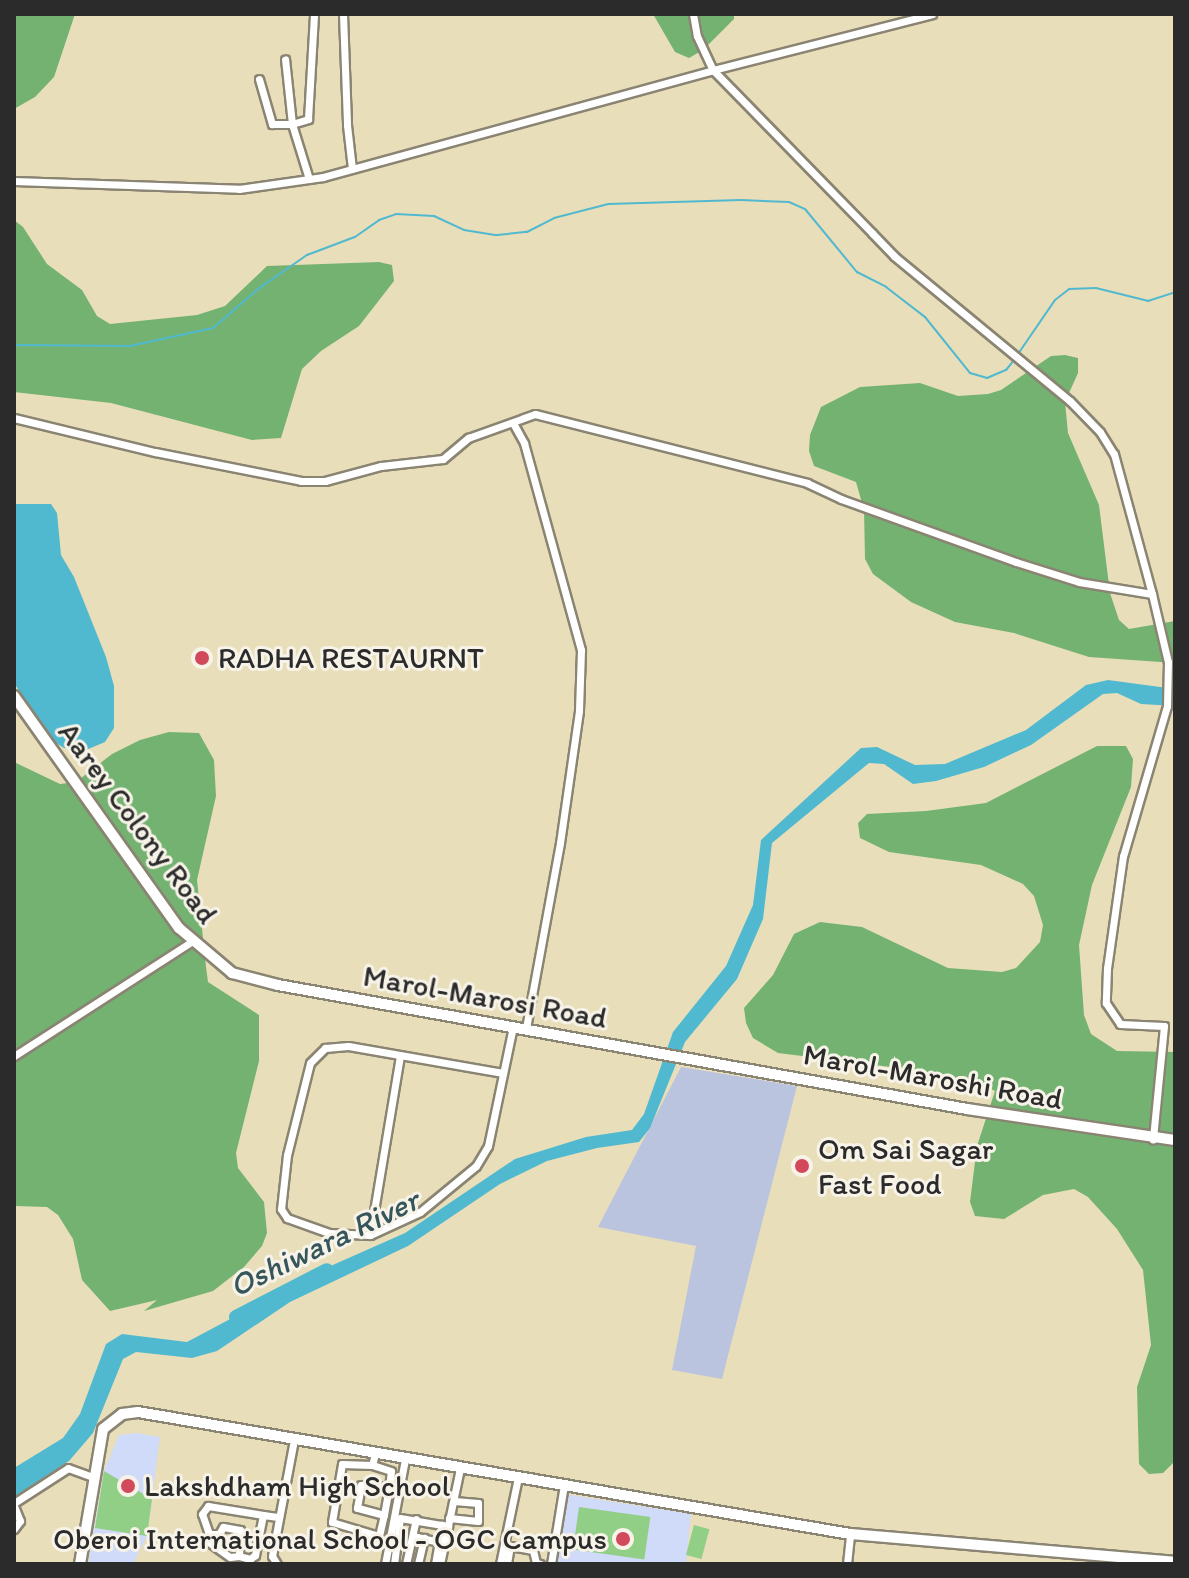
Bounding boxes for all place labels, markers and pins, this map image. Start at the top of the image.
place label: RADHA RESTAURNT [218,640,484,676]
marker: RADHA RESTAURNT [193,649,211,667]
place label: Om Sai Sagar Fast Food [818,1131,993,1202]
marker: Om Sai Sagar Fast Food [793,1157,811,1175]
place label: Lakshdham High School [144,1468,450,1504]
marker: Lakshdham High School [119,1477,137,1495]
place label: Oberoi International School - OGC Campus [52,1521,607,1557]
marker: Oberoi International School - OGC Campus [614,1530,632,1548]

